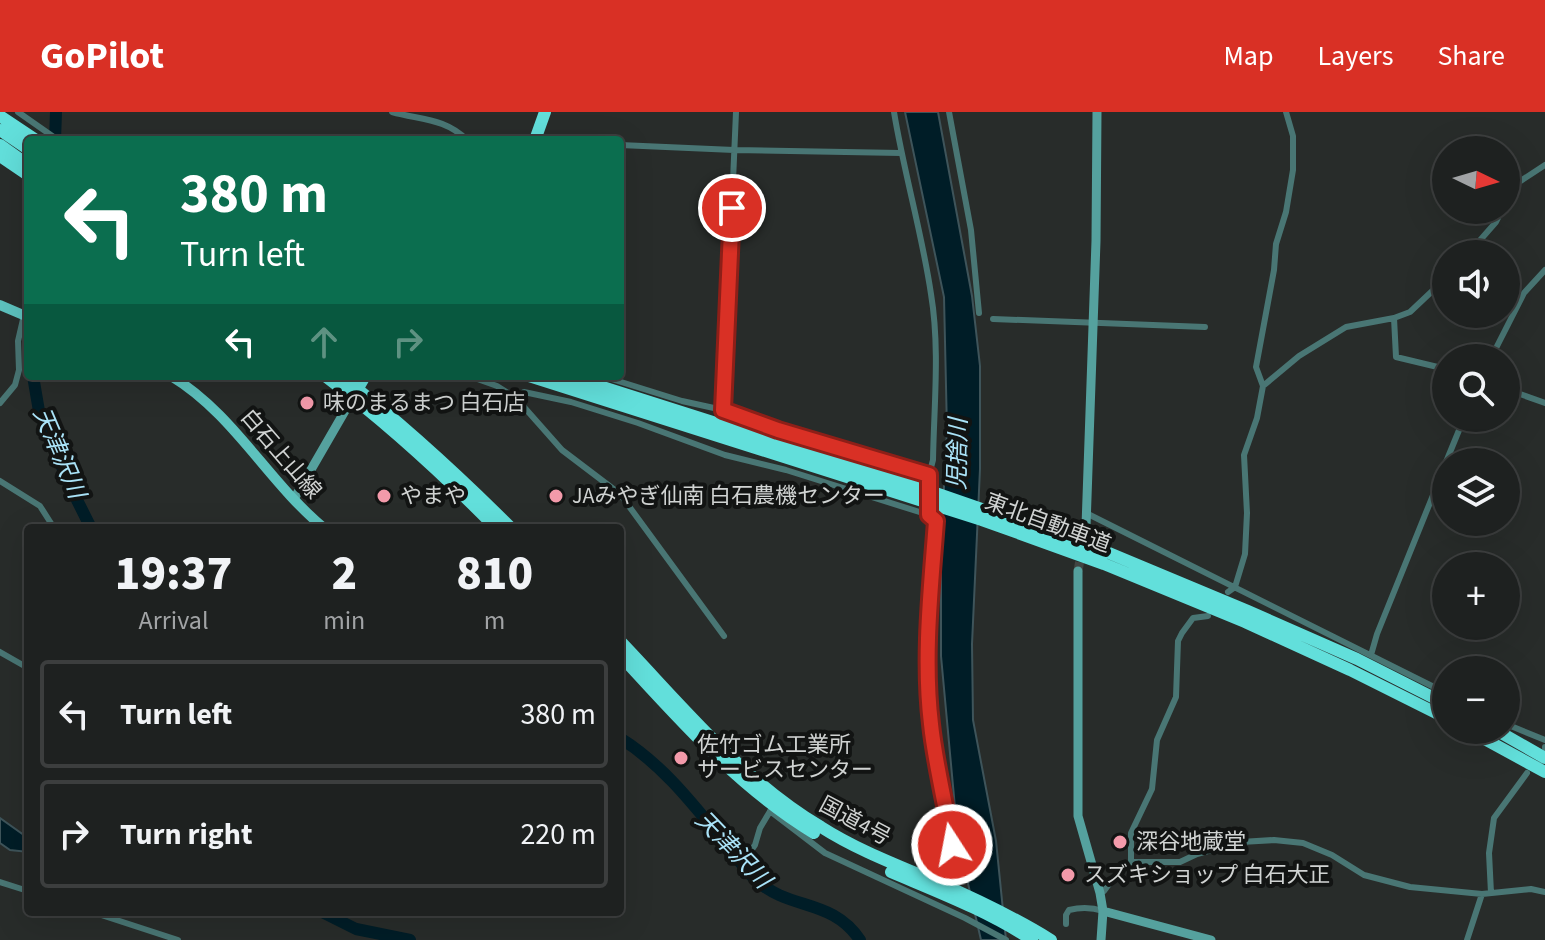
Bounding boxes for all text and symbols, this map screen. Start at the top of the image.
text: GoPilot [40,29,164,83]
text: Map [1223,36,1273,76]
text: Layers [1317,36,1393,76]
text: Share [1437,36,1505,76]
north arrow [1432,136,1520,224]
map controls [1432,136,1520,744]
text: 380 m [180,155,328,234]
icon: left [48,168,152,272]
pin [698,174,766,242]
icon: arrive [710,186,754,230]
text: Turn left [180,229,305,280]
button: sound [1432,240,1520,328]
icon: left [218,320,262,364]
icon: ahead [302,320,346,364]
icon: right [386,320,430,364]
button: search [1432,344,1520,432]
place label: 味のまるまつ 白石店 [323,387,525,419]
marker: 味のまるまつ 白石店 [298,394,316,412]
water label: 天津沢川 [24,402,95,507]
street label: 白石上山線 [233,402,329,506]
water label: 児捨川 [940,415,976,490]
button: layers [1432,448,1520,536]
place label: やまや [400,480,466,512]
place label: JAみやぎ仙南 白石農機センター [572,480,885,512]
street label: 東北自動車道 [981,485,1115,561]
marker: やまや [375,487,393,505]
marker: JAみやぎ仙南 白石農機センター [547,487,565,505]
text: 19:37 [115,540,232,608]
text: 2 [331,540,357,608]
text: 810 [456,540,533,608]
button: + [1432,552,1520,640]
text: Arrival [139,602,209,639]
text: min [323,602,365,639]
text: m [484,602,505,639]
button: − [1432,656,1520,744]
icon: left [52,692,96,736]
text: Turn left [120,693,232,736]
text: 380 m [520,693,596,736]
place label: 佐竹ゴム工業所 サービスセンター [697,729,873,786]
marker: 佐竹ゴム工業所 サービスセンター [672,749,690,767]
street label: 国道4号 [814,789,896,853]
water label: 天津沢川 [687,803,781,899]
position arrow [910,803,994,887]
icon: right [52,812,96,856]
text: Turn right [120,813,252,856]
text: 220 m [520,813,596,856]
place label: 深谷地蔵堂 [1136,826,1246,858]
marker: 深谷地蔵堂 [1111,833,1129,851]
place label: スズキショップ 白石大正 [1084,859,1330,891]
marker: スズキショップ 白石大正 [1059,866,1077,884]

